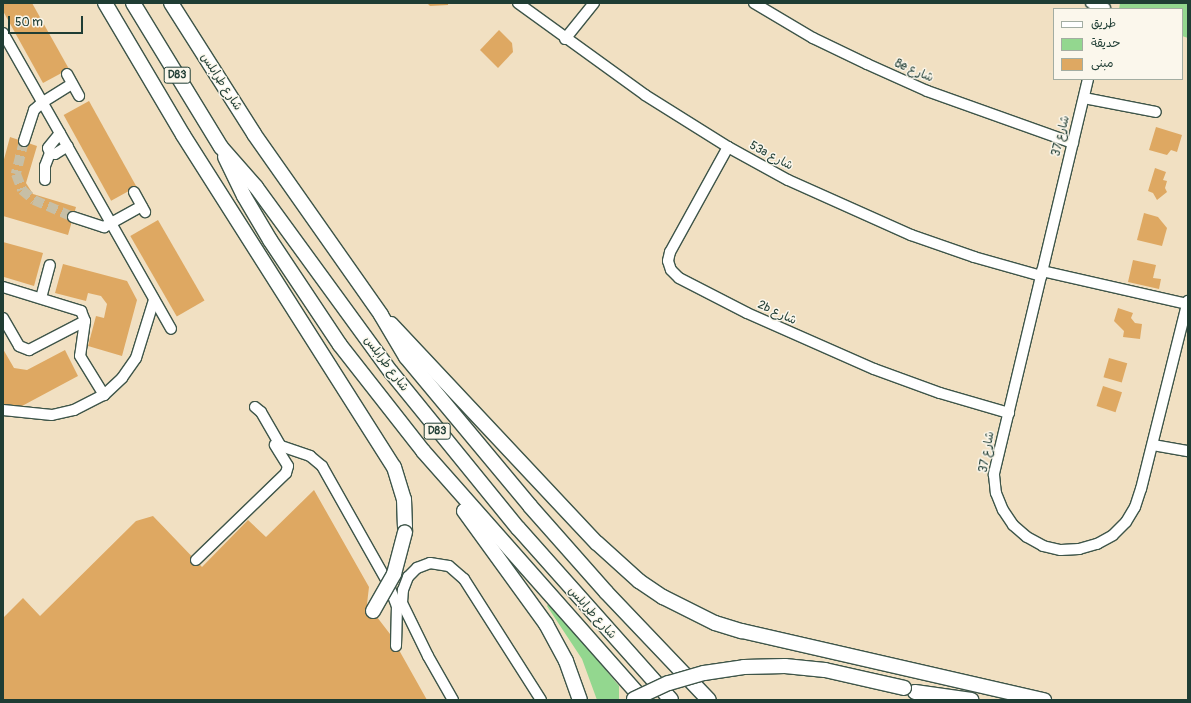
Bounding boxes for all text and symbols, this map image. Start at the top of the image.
scale bar [10,8,85,34]
legend [1053,8,1183,80]
text: 50 m [15,15,43,30]
text: طريق [1091,16,1116,31]
text: حديقة [1091,36,1120,51]
street label: شارع طرابلس [197,51,245,113]
street label: 8e شارع [893,56,935,86]
text: مبنى [1091,56,1114,71]
road number: D83 [163,66,191,84]
street label: شارع 37 [1049,114,1073,158]
street label: 53a شارع [747,139,795,173]
street label: 2b شارع [755,298,799,328]
street label: شارع طرابلس [361,334,411,394]
road number: D83 [423,422,451,440]
street label: شارع 37 [976,430,998,474]
street label: شارع طرابلس [565,584,619,642]

